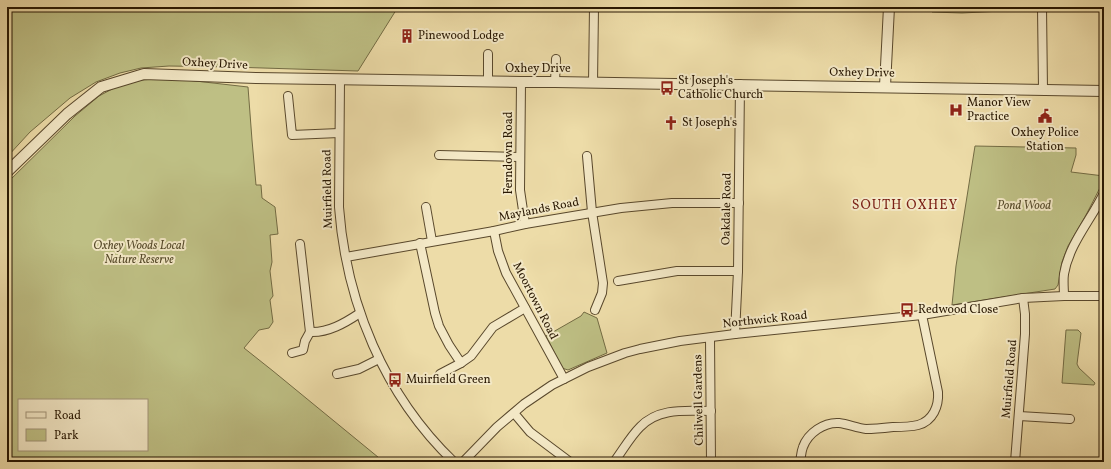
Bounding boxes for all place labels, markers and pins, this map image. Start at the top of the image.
building icon: Pinewood Lodge [399,28,415,44]
place label: Pinewood Lodge [418,28,504,44]
place label: St Joseph's Catholic Church [678,73,763,103]
bus stop icon: St Joseph's Catholic Church [659,80,675,96]
place label: Manor View Practice [967,95,1032,125]
hospital icon: Manor View Practice [948,102,964,118]
public building icon: Oxhey Police Station [1037,108,1053,124]
church icon: St Joseph's [663,115,679,131]
place label: St Joseph's [682,115,737,131]
place label: Oxhey Police Station [1011,125,1079,155]
bus stop icon: Redwood Close [899,302,915,318]
place label: Redwood Close [918,302,998,318]
bus stop icon: Muirfield Green [387,372,403,388]
place label: Muirfield Green [406,372,491,388]

